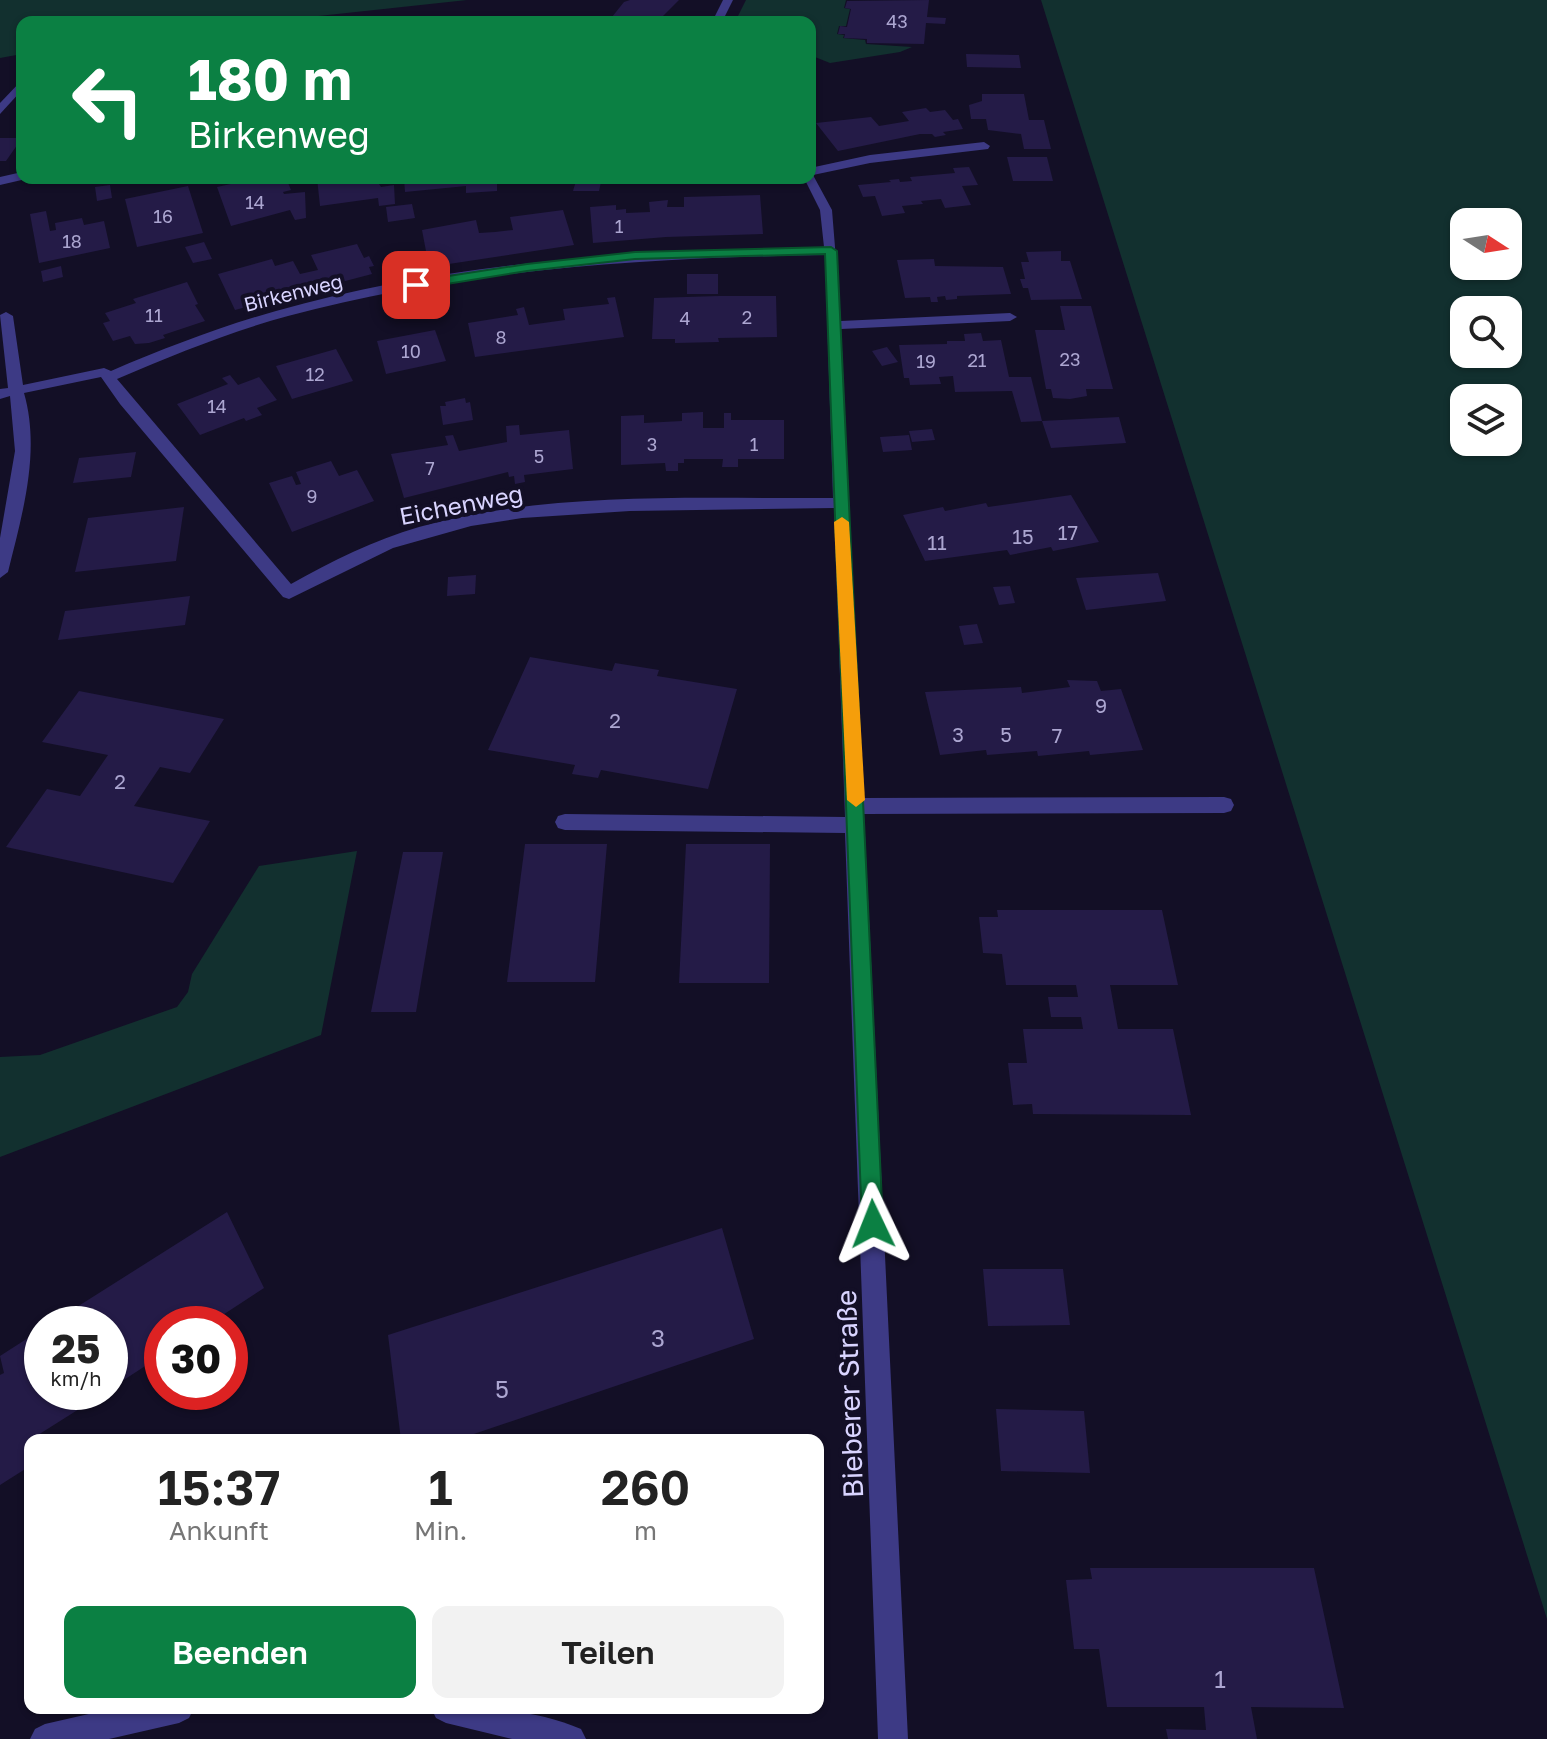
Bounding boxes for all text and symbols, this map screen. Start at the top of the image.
house number: 43 [886,10,908,32]
text: 180 m [188,45,352,112]
icon: left [56,48,160,152]
text: Birkenweg [188,113,370,156]
house number: 14 [245,191,265,213]
house number: 16 [153,205,173,227]
north arrow [1450,208,1522,280]
map controls [1450,208,1522,456]
house number: 1 [615,215,624,237]
house number: 18 [62,230,82,252]
pin [382,251,450,319]
icon: arrive [394,263,438,307]
street label: Birkenweg [241,268,345,316]
button: search [1450,296,1522,368]
house number: 11 [145,304,163,326]
house number: 2 [742,306,752,328]
house number: 4 [680,307,691,329]
house number: 8 [496,326,506,348]
house number: 10 [401,340,421,362]
house number: 23 [1060,348,1080,370]
house number: 21 [967,349,987,371]
house number: 19 [916,350,936,372]
house number: 12 [305,363,325,385]
button: layers [1450,384,1522,456]
house number: 14 [207,395,227,417]
house number: 3 [647,433,657,455]
house number: 1 [750,433,759,455]
house number: 5 [534,445,544,467]
house number: 7 [425,457,435,479]
street label: Eichenweg [397,478,525,530]
house number: 9 [307,485,317,507]
house number: 17 [1058,520,1078,544]
house number: 15 [1012,524,1034,548]
house number: 11 [927,530,947,554]
house number: 9 [1095,693,1107,717]
house number: 2 [609,708,621,732]
house number: 3 [952,722,964,746]
house number: 5 [1000,722,1012,746]
house number: 7 [1052,723,1062,747]
house number: 2 [114,769,126,793]
position arrow [831,1182,915,1266]
street label: Bieberer Straße [829,1289,869,1499]
speed limit sign: 30 [144,1306,248,1410]
house number: 3 [651,1323,665,1352]
text: 25 [52,1324,100,1372]
text: km/h [51,1366,101,1390]
house number: 5 [495,1374,509,1403]
text: 15:37 [158,1458,280,1516]
text: 1 [429,1458,453,1516]
text: 260 [601,1458,690,1516]
text: Ankunft [169,1515,269,1546]
text: Min. [414,1515,467,1546]
text: m [634,1515,657,1546]
button: Beenden [64,1606,416,1698]
button: Teilen [432,1606,784,1698]
house number: 1 [1214,1664,1226,1693]

